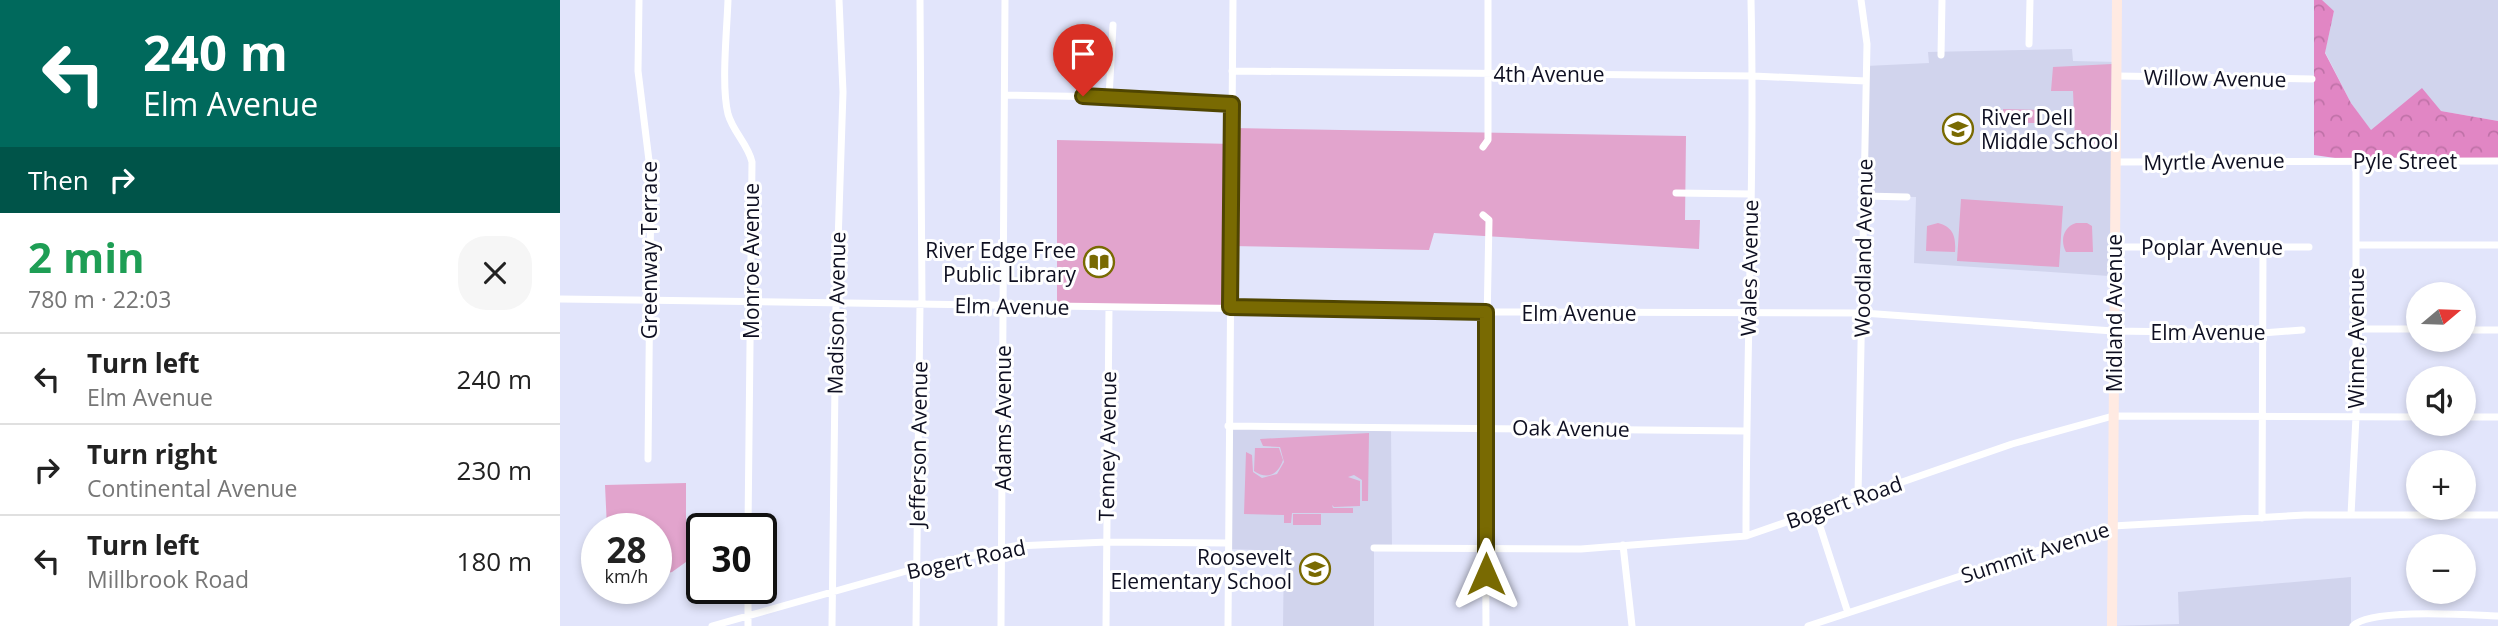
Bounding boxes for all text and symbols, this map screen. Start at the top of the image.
text: 240 m [143,19,288,85]
pin [1053,24,1113,96]
icon: left [28,28,119,119]
icon: arrive [1064,35,1102,73]
street label: 4th Avenue [1494,60,1604,88]
street label: Willow Avenue [2143,63,2287,93]
text: Elm Avenue [143,82,318,125]
place label: River Dell Middle School [1981,103,2118,155]
school or university icon: River Dell Middle School [1941,112,1975,146]
street label: Myrtle Avenue [2143,146,2285,176]
street label: Pyle Street [2353,147,2457,175]
street label: Woodland Avenue [1847,158,1879,338]
icon: right [103,161,141,199]
street label: Greenway Terrace [635,161,663,339]
text: Then [28,162,89,198]
street label: Monroe Avenue [737,183,765,339]
street label: Wales Avenue [1734,199,1764,337]
text: 2 min [28,228,145,285]
street label: Madison Avenue [821,231,851,395]
street label: Poplar Avenue [2141,233,2283,261]
street label: Midland Avenue [2100,234,2128,392]
button: close [458,236,532,310]
place label: River Edge Free Public Library [925,236,1076,288]
library icon: River Edge Free Public Library [1082,245,1116,279]
street label: Winne Avenue [2342,268,2370,408]
north arrow [2406,282,2476,352]
map controls [2406,282,2476,604]
text: 780 m · 22:03 [28,283,171,315]
street label: Elm Avenue [954,291,1070,321]
street label: Elm Avenue [1522,299,1636,327]
street label: Elm Avenue [2151,318,2265,346]
text: Turn left [87,345,199,381]
street label: Adams Avenue [989,345,1017,491]
icon: left [28,360,66,398]
text: 240 m [457,361,532,397]
street label: Jefferson Avenue [903,361,933,529]
button: sound [2406,366,2476,436]
street label: Tenney Avenue [1092,371,1122,521]
text: Elm Avenue [87,381,213,413]
street label: Oak Avenue [1512,413,1630,443]
text: Turn right [87,436,218,472]
button: + [2406,450,2476,520]
icon: right [28,451,66,489]
text: 230 m [457,452,532,488]
street label: Bogert Road [1782,469,1906,535]
text: Continental Avenue [87,472,297,504]
speed limit sign: 30 [686,513,777,604]
street label: Summit Avenue [1957,515,2113,589]
text: 28 [606,526,647,573]
text: Turn left [87,527,199,563]
street label: Bogert Road [904,533,1028,585]
button: − [2406,534,2476,604]
position arrow [1449,537,1523,611]
icon: left [28,542,66,580]
text: 180 m [457,543,532,579]
place label: Roosevelt Elementary School [1110,543,1292,595]
school or university icon: Roosevelt Elementary School [1298,552,1332,586]
text: Millbrook Road [87,563,249,595]
text: km/h [605,564,648,588]

